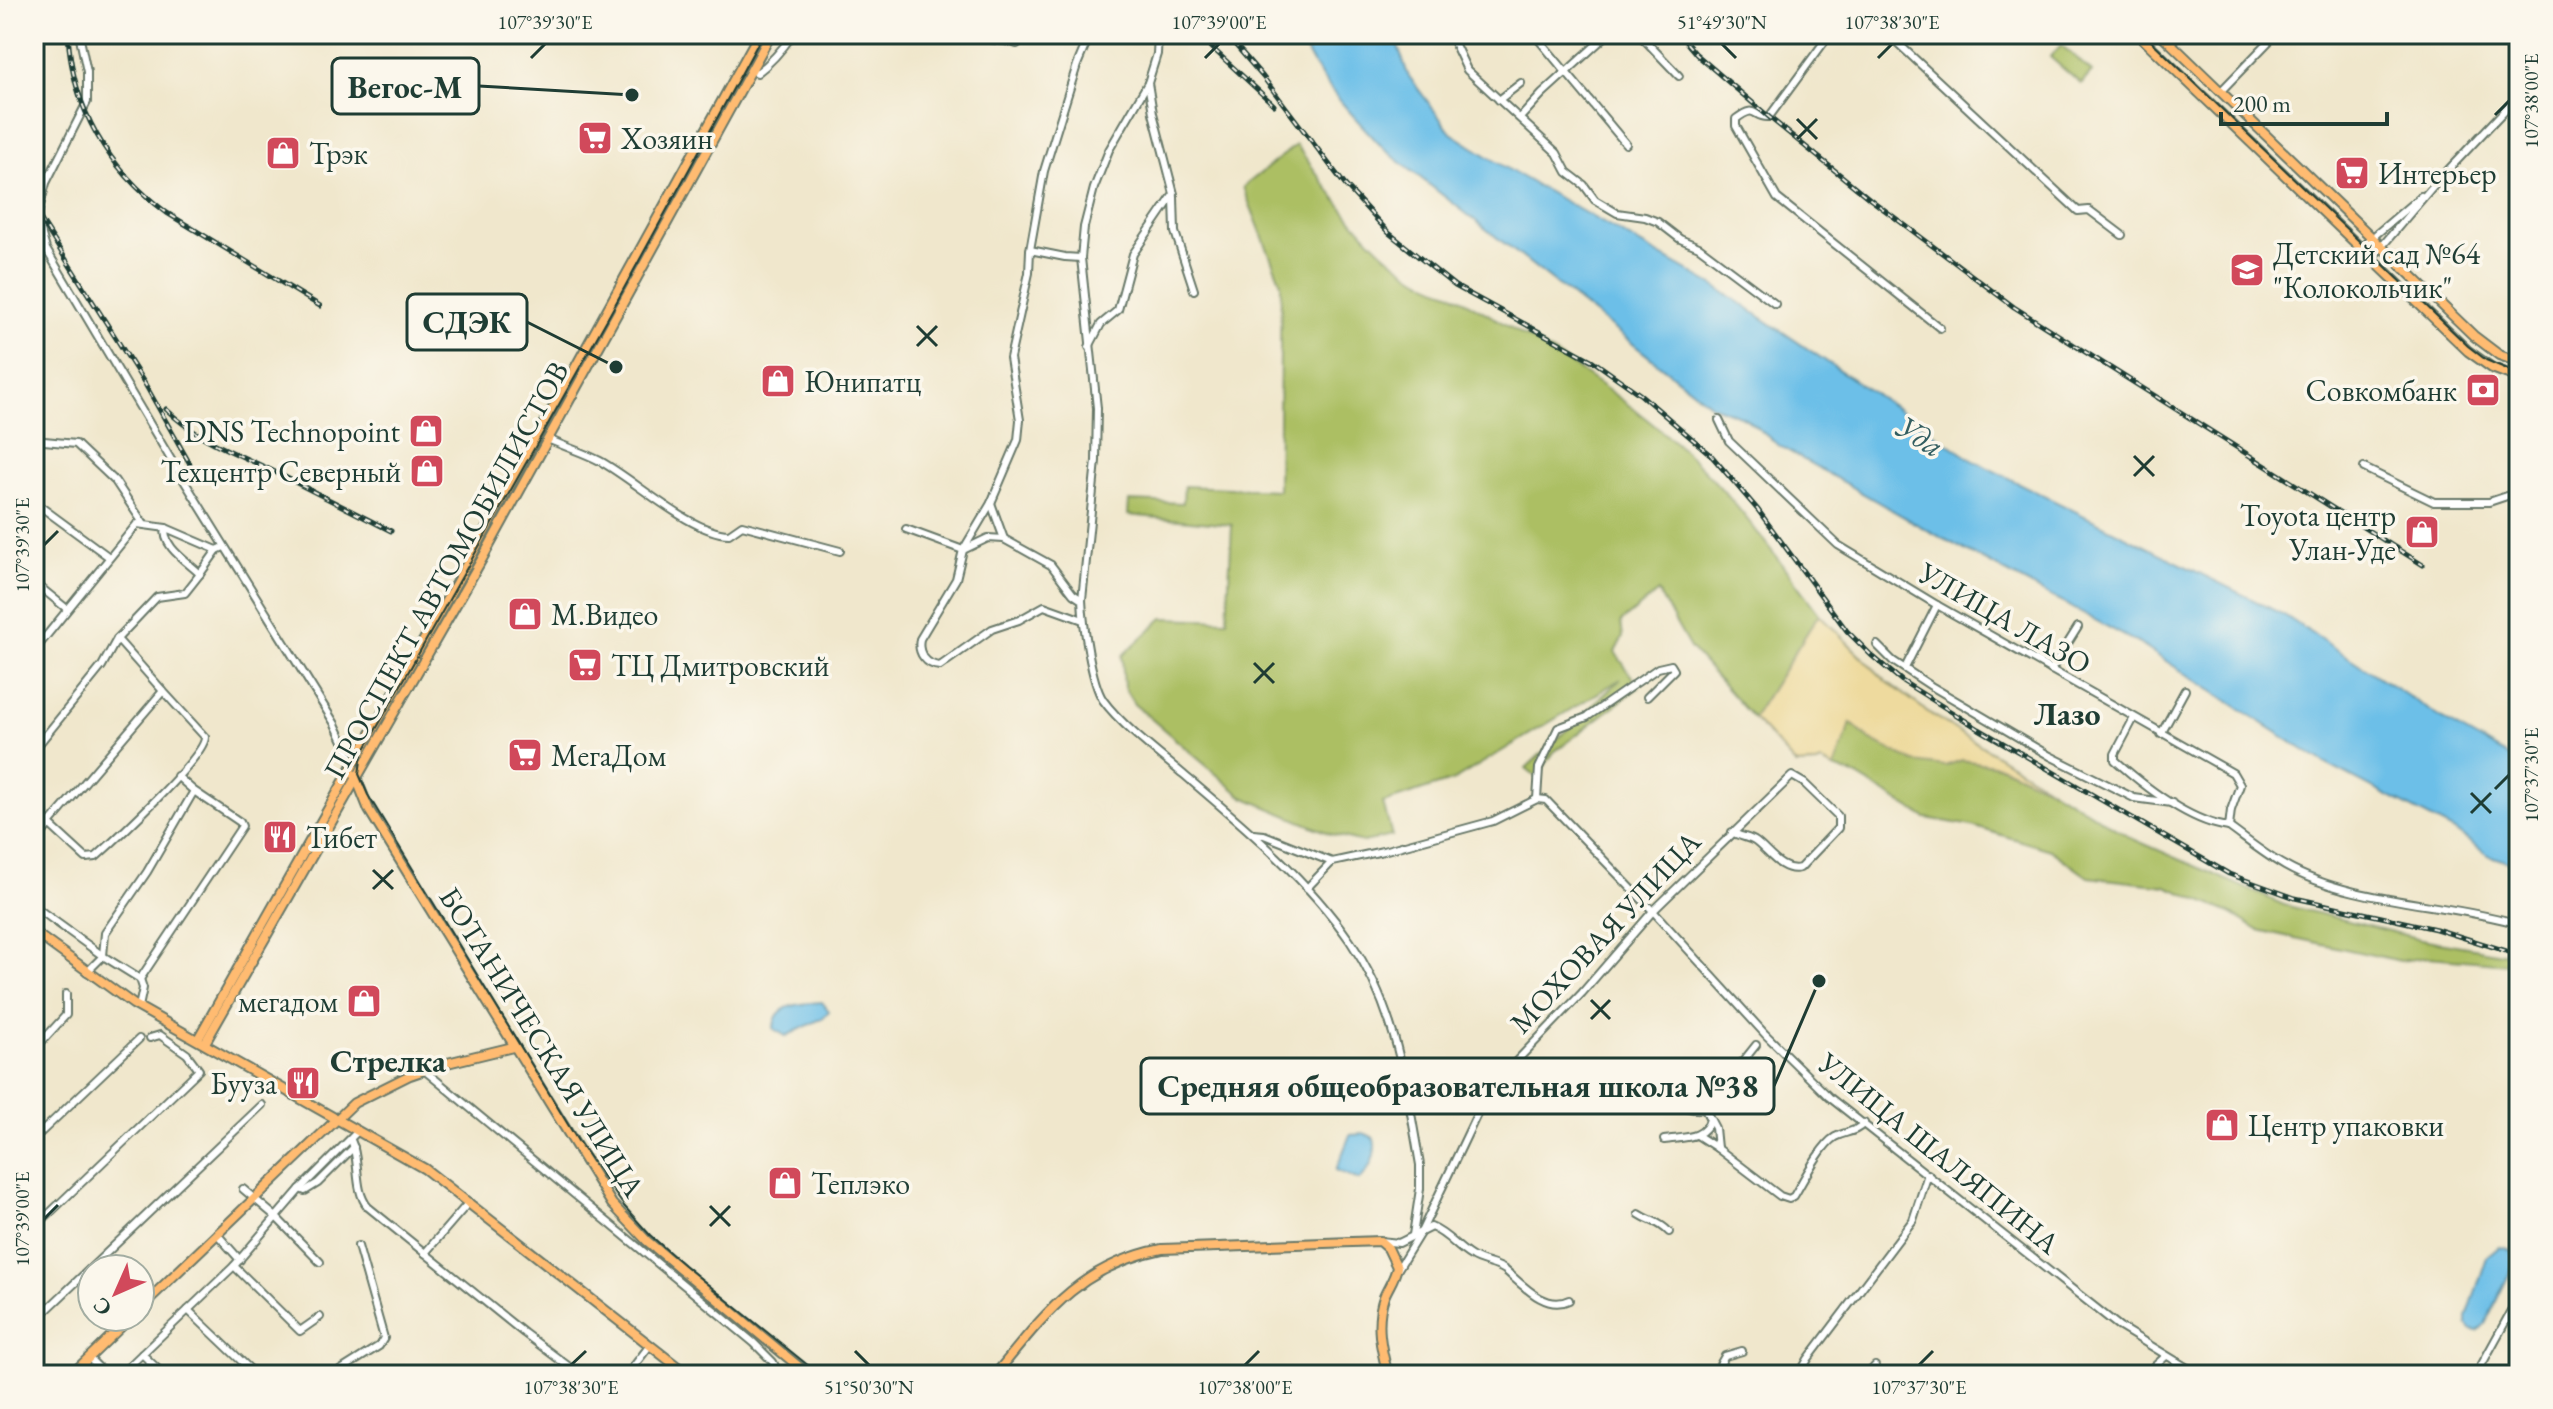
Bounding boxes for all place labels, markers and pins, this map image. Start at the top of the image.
callout: Вегос-М [332,58,479,114]
supermarket icon: Хозяин [576,119,614,157]
place label: Хозяин [620,119,713,158]
shop icon: Трэк [264,134,302,172]
place label: Трэк [309,134,368,173]
supermarket icon: Интерьер [2333,154,2371,192]
place label: Интерьер [2378,154,2497,193]
place label: Детский сад №64 "Колокольчик" [2273,234,2481,307]
school or university icon: Детский сад №64 "Колокольчик" [2228,251,2266,289]
callout: СДЭК [407,294,527,350]
shop icon: Юнипатц [759,362,797,400]
place label: Юнипатц [804,362,922,401]
place label: Совкомбанк [2306,371,2457,410]
bank icon: Совкомбанк [2464,371,2502,409]
place label: DNS Technopoint [184,412,401,451]
shop icon: DNS Technopoint [407,412,445,450]
place label: Техцентр Северный [160,452,401,491]
shop icon: Техцентр Северный [408,452,446,490]
place label: Toyota центр Улан-Уде [2240,496,2396,569]
shop icon: Toyota центр Улан-Уде [2403,513,2441,551]
shop icon: М.Видео [506,595,544,633]
place label: М.Видео [551,595,658,634]
supermarket icon: ТЦ Дмитровский [566,646,604,684]
place label: ТЦ Дмитровский [611,646,830,685]
supermarket icon: МегаДом [506,736,544,774]
place label: МегаДом [551,736,666,775]
restaurant icon: Тибет [261,818,299,856]
place label: Тибет [306,818,377,857]
place label: мегадом [238,982,338,1021]
shop icon: мегадом [345,982,383,1020]
callout: Средняя общеобразовательная школа №38 [1141,1058,1774,1114]
place label: Бууза [210,1064,277,1103]
restaurant icon: Бууза [284,1064,322,1102]
shop icon: Центр упаковки [2203,1106,2241,1144]
place label: Центр упаковки [2248,1106,2444,1145]
shop icon: Теплэко [766,1164,804,1202]
place label: Теплэко [811,1164,910,1203]

